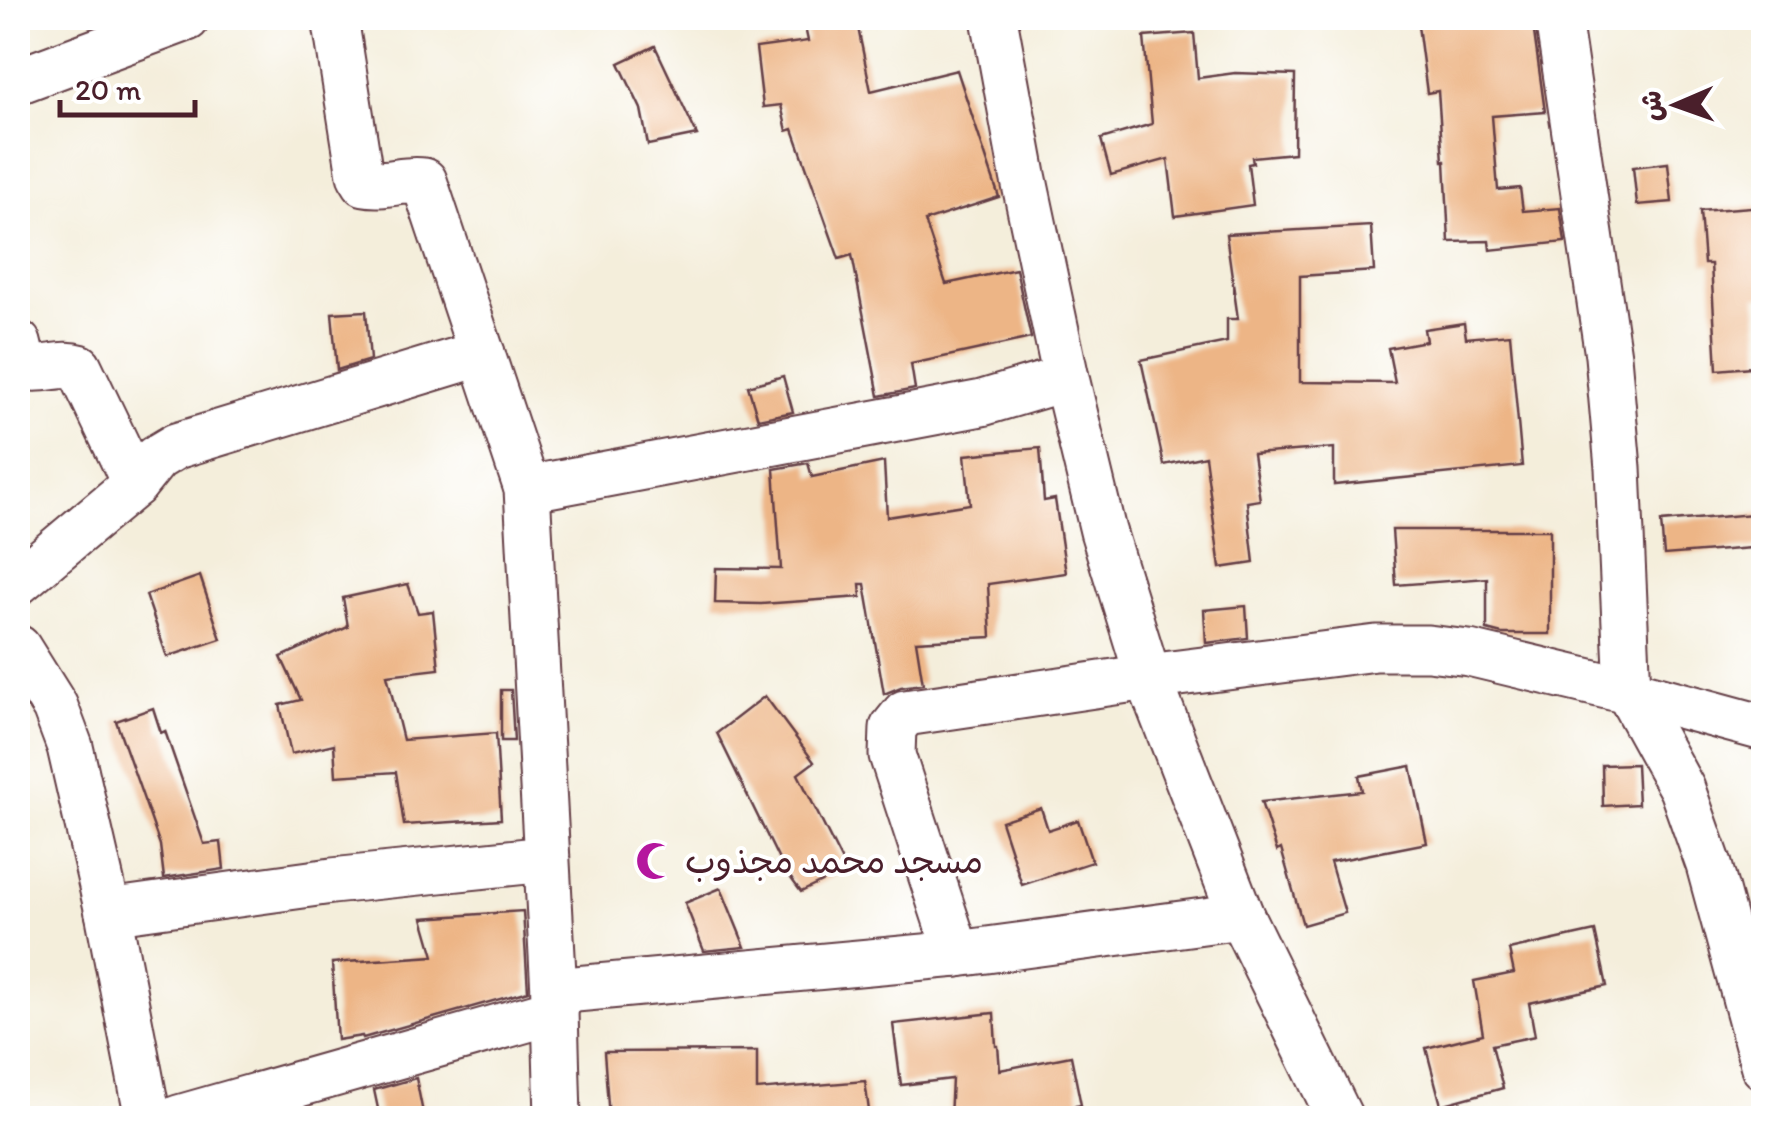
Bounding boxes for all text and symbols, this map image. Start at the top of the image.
scale bar [60,55,195,117]
north arrow [1626,55,1726,155]
text: 20 m [75,71,141,108]
text: ش [1633,90,1669,122]
mosque icon: مسجد محمد مجذوب [634,840,676,882]
place label: مسجد محمد مجذوب [685,840,983,882]

